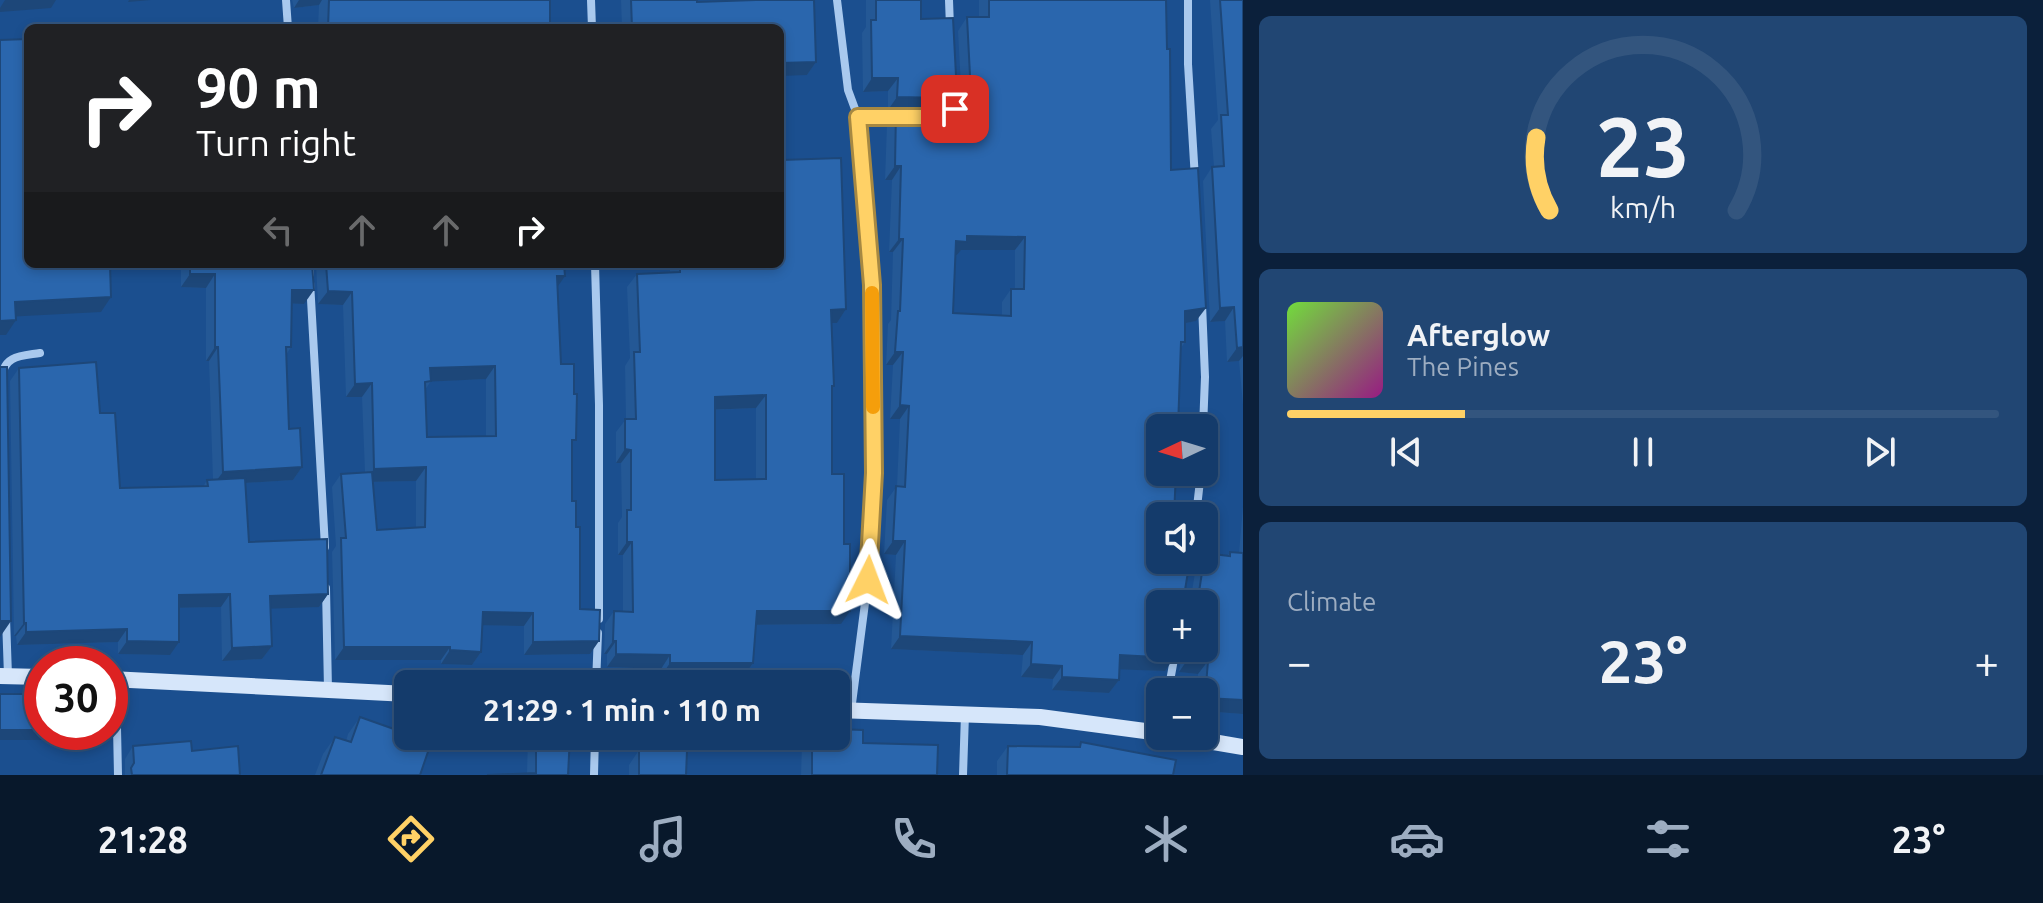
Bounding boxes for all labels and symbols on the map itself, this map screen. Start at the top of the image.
pin [921,75,989,143]
north arrow [1146,414,1218,486]
position arrow [826,538,910,622]
speed limit sign: 30 [24,646,128,750]

